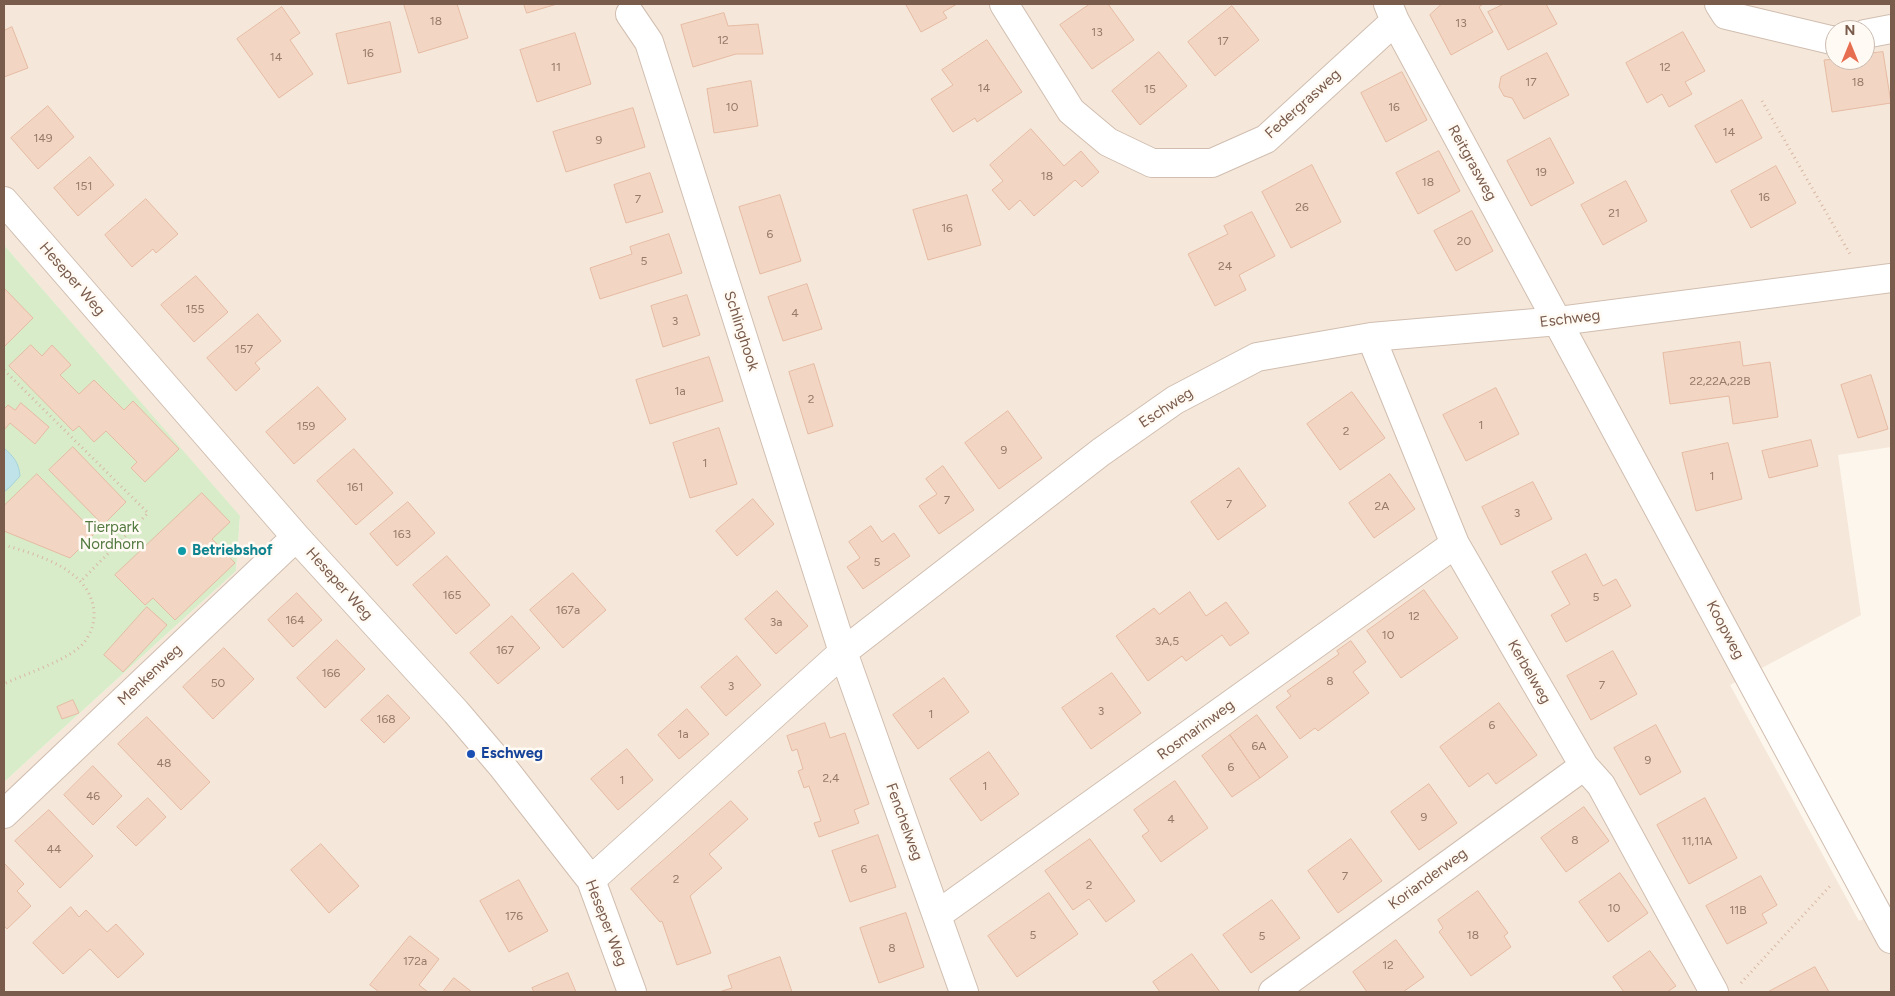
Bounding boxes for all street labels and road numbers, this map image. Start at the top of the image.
street label: Federgrasweg [1262,65,1344,143]
street label: Reitgrasweg [1444,122,1500,204]
street label: Heseper Weg [35,239,109,319]
street label: Schlinghook [720,289,762,373]
street label: Eschweg [1539,306,1601,332]
street label: Eschweg [1136,384,1196,432]
street label: Heseper Weg [302,544,376,624]
street label: Koopweg [1702,598,1748,662]
street label: Kerbelweg [1503,637,1555,707]
street label: Menkenweg [114,641,186,709]
street label: Rosmarinweg [1154,696,1238,764]
street label: Fenchelweg [882,781,926,863]
street label: Korianderweg [1385,844,1471,914]
street label: Heseper Weg [581,877,631,969]

